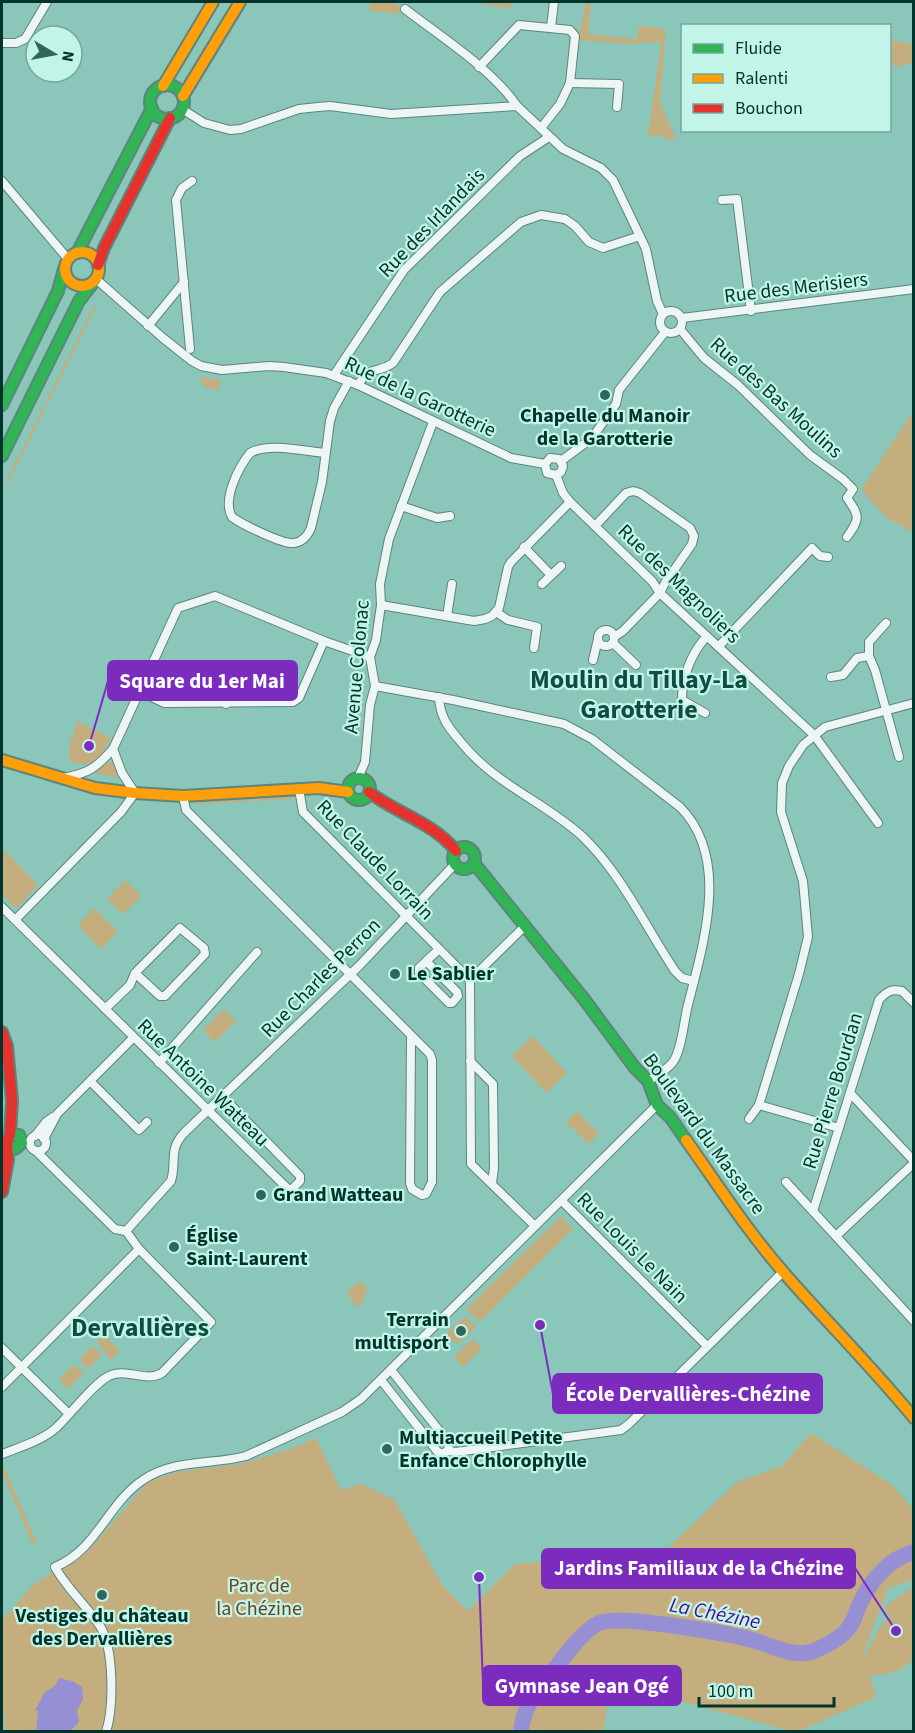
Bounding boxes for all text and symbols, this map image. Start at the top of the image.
north arrow [24,24,84,84]
legend [681,24,891,132]
text: Fluide [735,36,782,61]
text: N [56,49,80,64]
text: Ralenti [735,66,788,91]
text: Bouchon [735,96,803,121]
street label: Rue des Irlandais [372,162,492,284]
street label: Rue des Merisiers [723,265,869,311]
street label: Rue des Bas Moulins [704,331,848,465]
street label: Rue de la Garotterie [339,350,501,444]
marker: Chapelle du Manoir de la Garotterie [598,388,612,402]
place label: Chapelle du Manoir de la Garotterie [520,402,690,453]
street label: Rue des Magnoliers [611,518,747,650]
street label: Avenue Colonac [337,599,377,735]
callout: Square du 1er Mai [108,661,297,700]
district label: Moulin du Tillay-La Garotterie [530,661,748,728]
text: Square du 1er Mai [119,666,285,696]
street label: Rue Claude Lorrain [310,793,440,927]
street label: Rue Charles Perron [255,912,387,1044]
place label: Le Sablier [407,960,494,988]
marker: Le Sablier [388,967,402,981]
street label: Rue Pierre Bourdan [796,1009,870,1173]
street label: Rue Antoine Watteau [131,1013,275,1153]
street label: Boulevard du Massacre [636,1048,772,1220]
place label: Grand Watteau [273,1181,403,1209]
street label: Rue Louis Le Nain [570,1186,694,1310]
marker: Grand Watteau [254,1188,268,1202]
place label: Église Saint-Laurent [186,1222,308,1273]
marker: Église Saint-Laurent [167,1240,181,1254]
place label: Terrain multisport [355,1306,449,1357]
district label: Dervallières [71,1309,209,1346]
marker: Terrain multisport [454,1324,468,1338]
callout: École Dervallières-Chézine [553,1374,822,1413]
text: École Dervallières-Chézine [565,1379,811,1409]
place label: Multiaccueil Petite Enfance Chlorophylle [399,1424,587,1475]
marker: Multiaccueil Petite Enfance Chlorophylle [380,1442,394,1456]
callout: Jardins Familiaux de la Chézine [542,1549,855,1588]
text: Jardins Familiaux de la Chézine [554,1553,844,1583]
park label: Parc de la Chézine [216,1572,302,1623]
marker: Vestiges du château des Dervallières [95,1588,109,1602]
water label: La Chézine [667,1589,763,1637]
place label: Vestiges du château des Dervallières [14,1602,189,1653]
callout: Gymnase Jean Ogé [483,1666,681,1705]
scale bar [699,1670,834,1708]
text: Gymnase Jean Ogé [495,1671,669,1701]
text: 100 m [708,1679,753,1704]

